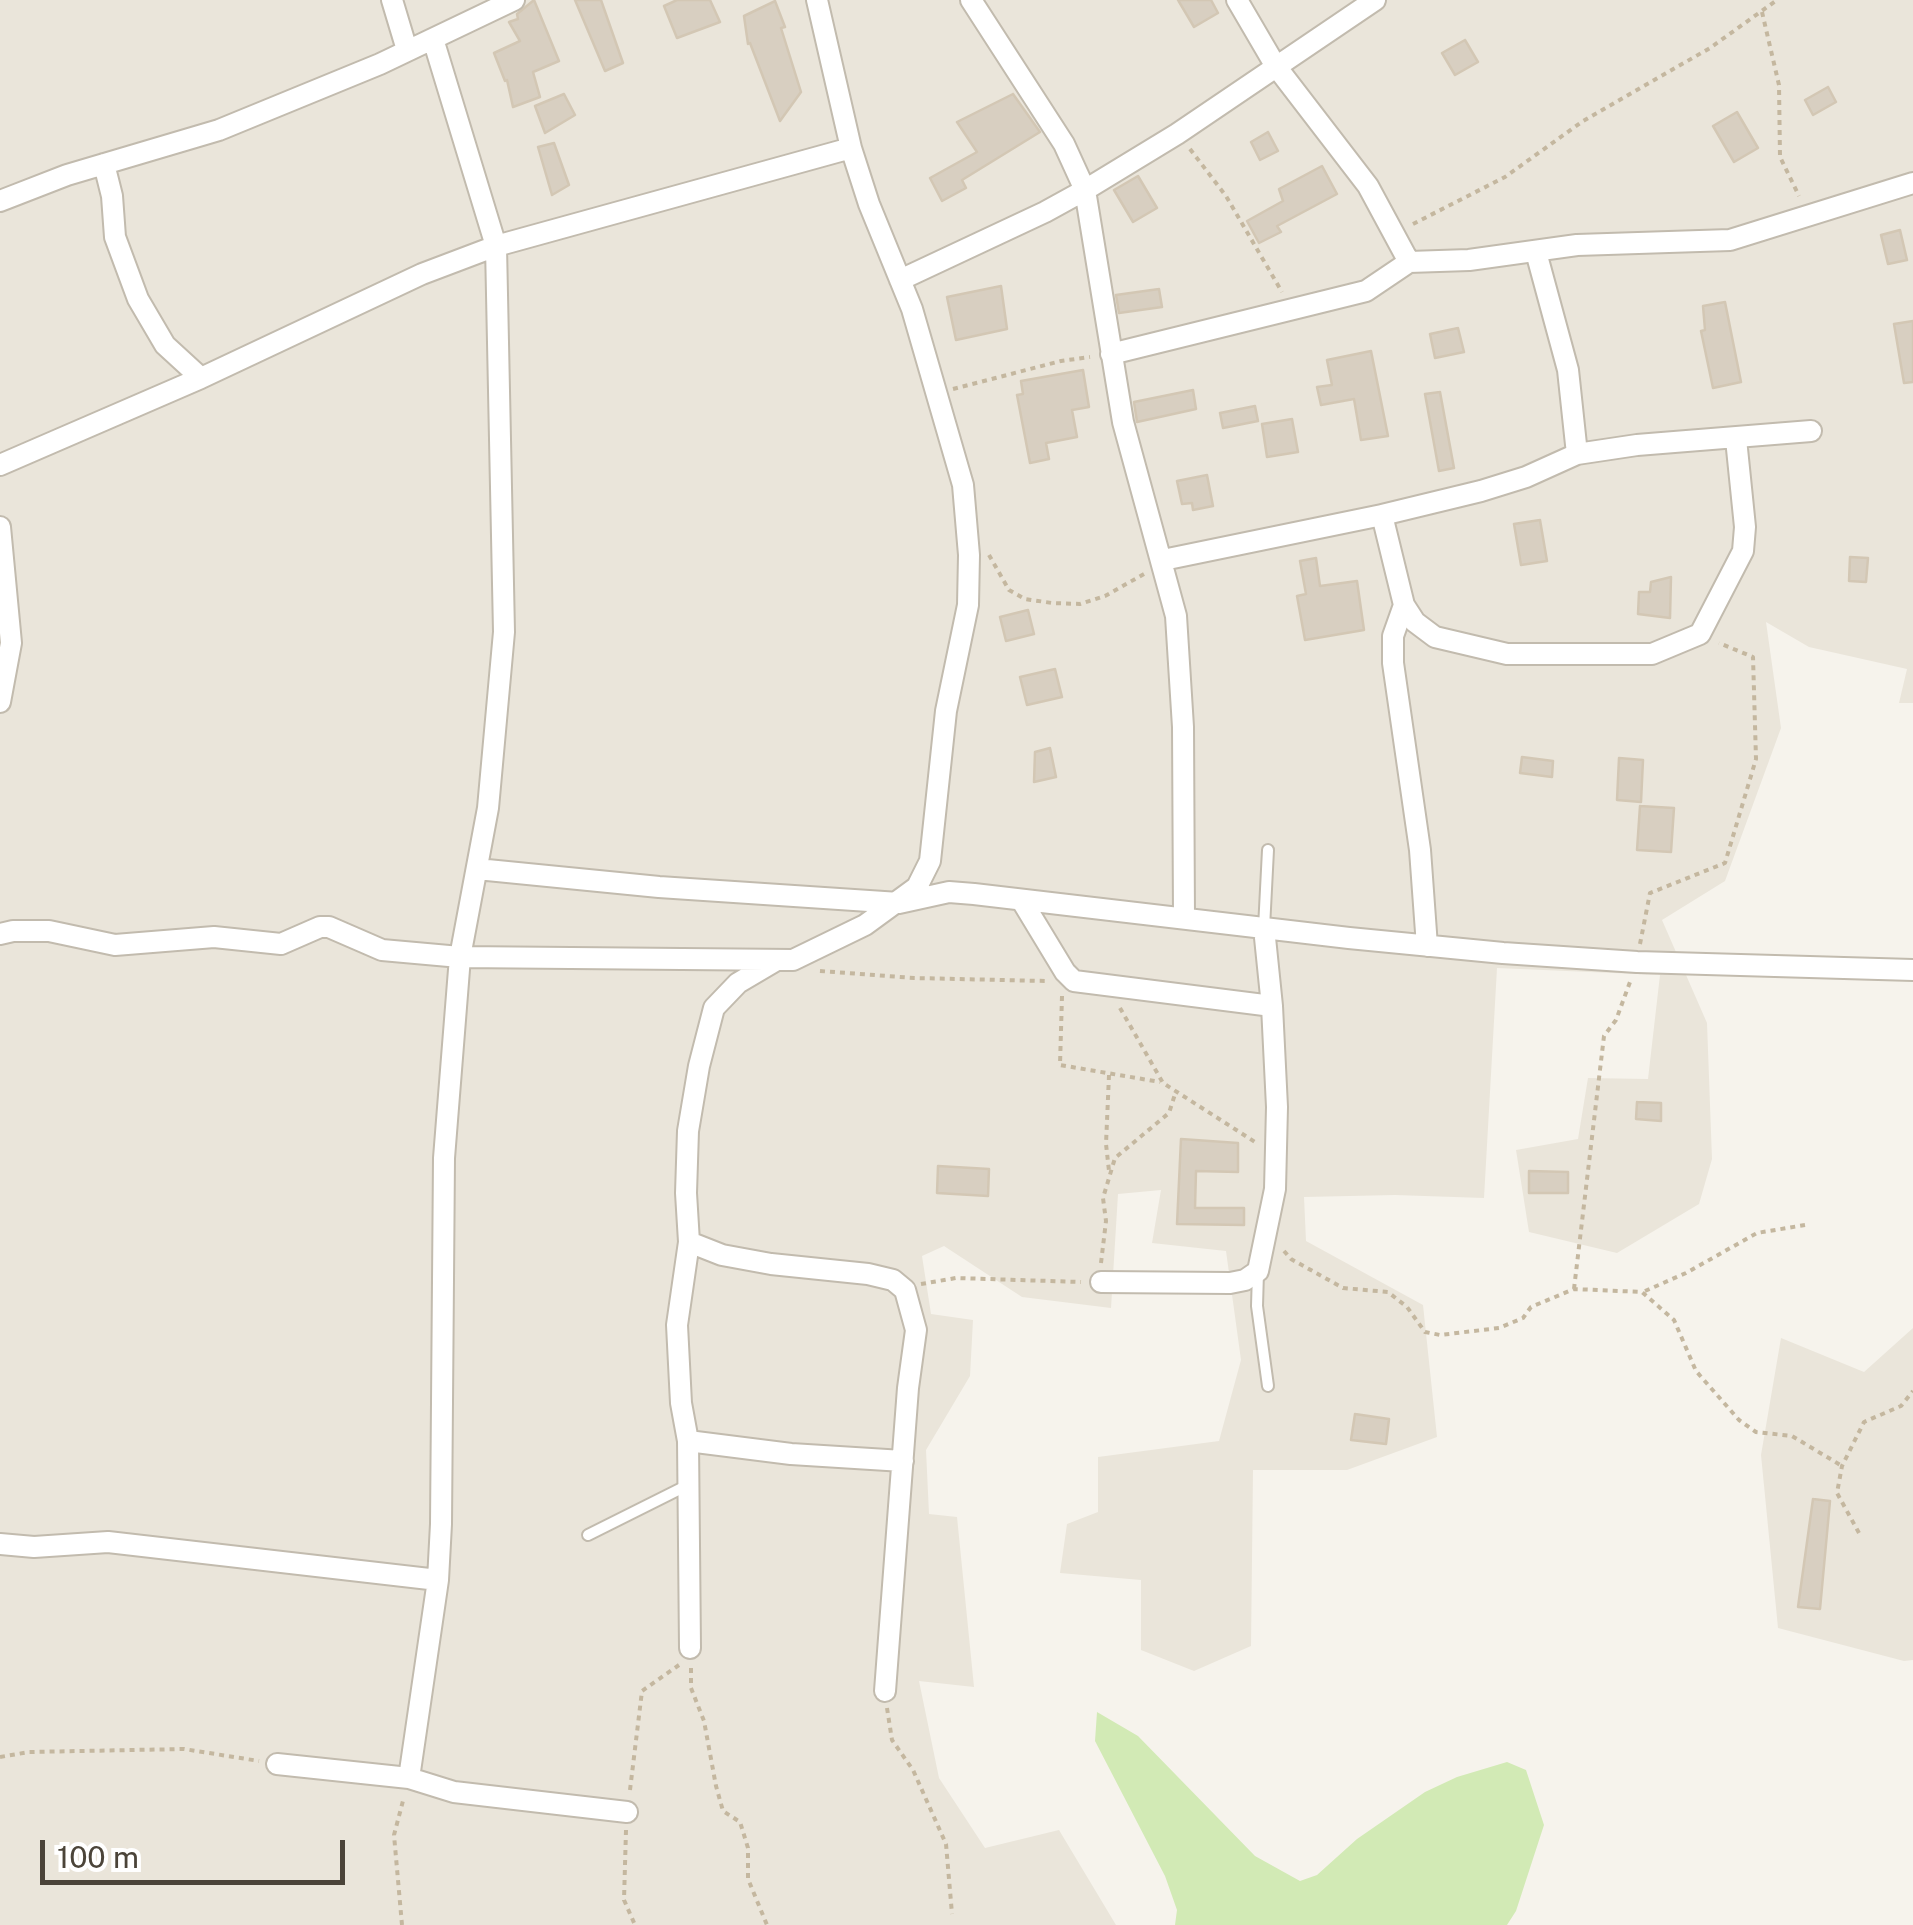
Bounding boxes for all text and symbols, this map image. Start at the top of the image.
scale bar [45,1820,350,1882]
text: 100 m [57,1839,139,1875]

